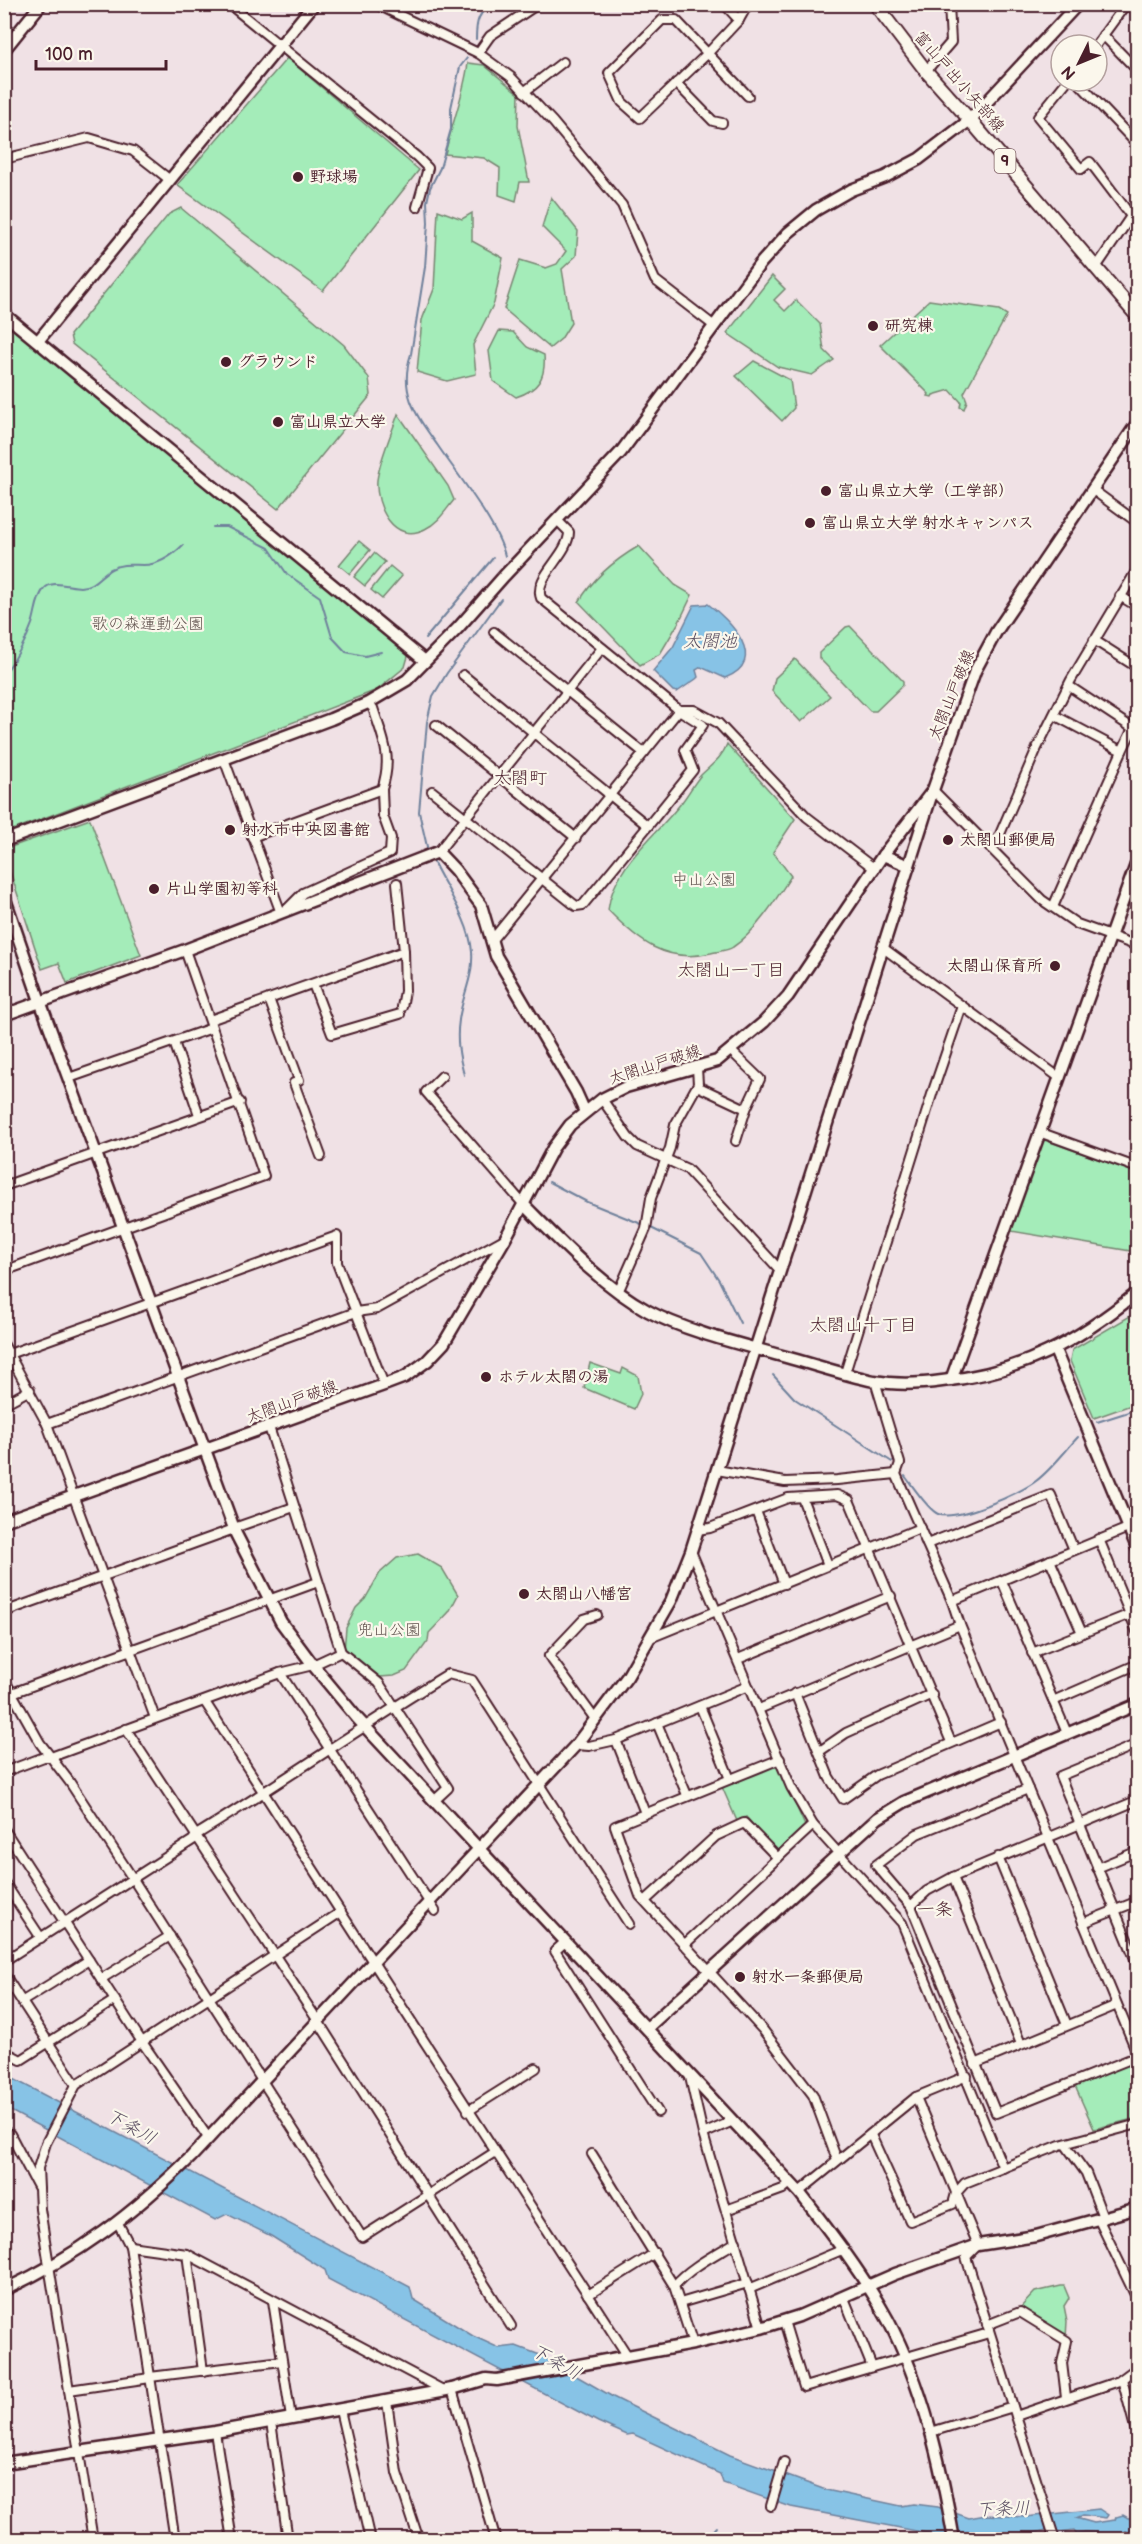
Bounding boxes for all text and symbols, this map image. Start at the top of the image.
street label: 富山戸出小矢部線 [910,27,1008,137]
scale bar [36,33,166,71]
north arrow [1049,33,1109,93]
text: 100 m [45,44,93,65]
text: N [1058,61,1080,83]
road number: 9 [994,149,1016,173]
place label: 野球場 [310,168,358,187]
marker: 野球場 [291,170,305,184]
place label: 研究棟 [885,317,934,336]
marker: 研究棟 [866,319,880,333]
place label: グラウンド [238,353,318,372]
marker: グラウンド [219,355,233,369]
place label: 富山県立大学 [290,413,386,432]
marker: 富山県立大学 [271,415,285,429]
place label: 富山県立大学（工学部） [838,482,1014,501]
marker: 富山県立大学（工学部） [819,484,833,498]
place label: 富山県立大学 射水キャンパス [822,514,1034,533]
marker: 富山県立大学 射水キャンパス [803,516,817,530]
park label: 歌の森運動公園 [92,615,204,634]
water label: 太閤池 [683,631,738,652]
street label: 太閤山戸破線 [925,647,979,743]
district label: 太閤町 [493,768,547,789]
place label: 射水市中央図書館 [242,821,370,840]
marker: 射水市中央図書館 [223,823,237,837]
place label: 太閤山郵便局 [960,831,1056,850]
marker: 太閤山郵便局 [941,833,955,847]
park label: 中山公園 [672,871,736,890]
place label: 片山学園初等科 [166,880,278,899]
marker: 片山学園初等科 [147,882,161,896]
place label: 太閤山保育所 [947,957,1043,976]
marker: 太閤山保育所 [1048,959,1062,973]
district label: 太閤山一丁目 [677,960,785,981]
street label: 太閤山戸破線 [606,1041,704,1089]
district label: 太閤山十丁目 [809,1315,917,1336]
place label: ホテル太閤の湯 [498,1368,609,1387]
marker: ホテル太閤の湯 [479,1370,493,1384]
street label: 太閤山戸破線 [244,1377,340,1427]
place label: 太閤山八幡宮 [536,1585,632,1604]
marker: 太閤山八幡宮 [517,1587,531,1601]
park label: 兜山公園 [357,1621,421,1640]
district label: 一条 [917,1899,953,1920]
place label: 射水一条郵便局 [752,1968,864,1987]
marker: 射水一条郵便局 [733,1970,747,1984]
water label: 下条川 [102,2105,160,2149]
water label: 下条川 [527,2340,585,2384]
water label: 下条川 [976,2498,1030,2520]

